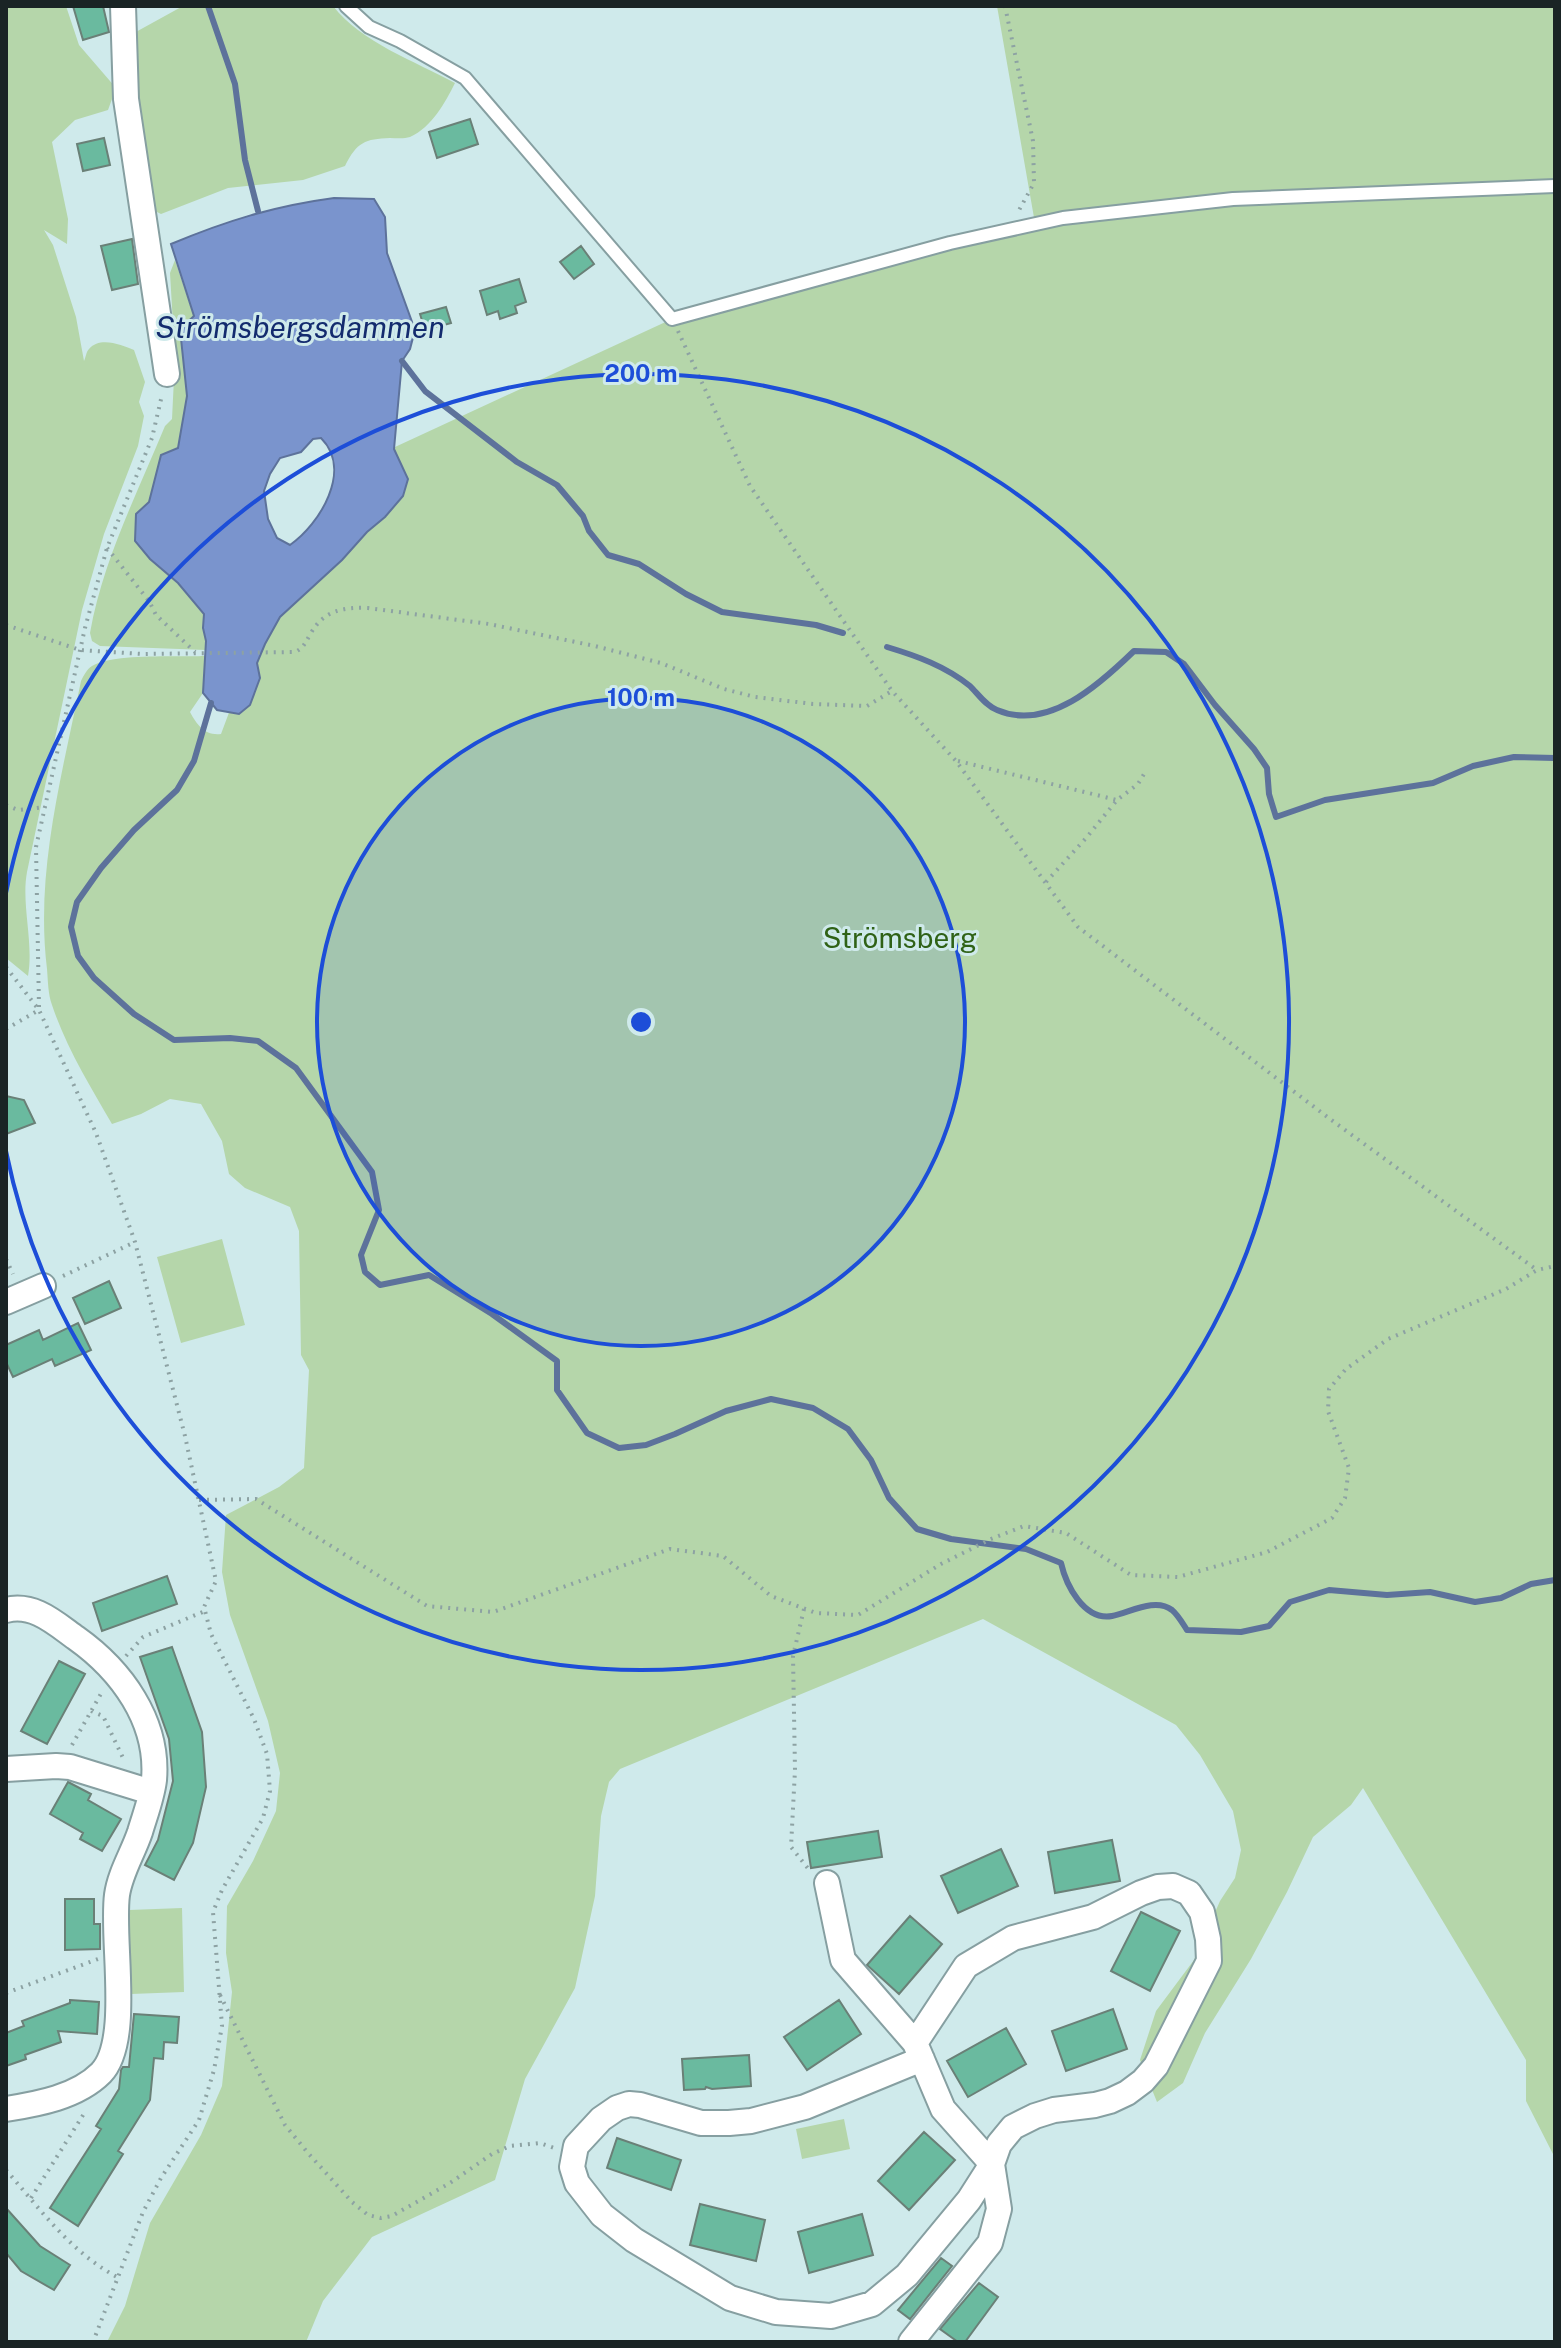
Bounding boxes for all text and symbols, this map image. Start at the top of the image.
water label: Strömsbergsdammen [155,309,445,345]
text: 200 m [604,359,678,387]
text: 100 m [607,683,675,711]
park label: Strömsberg [823,921,977,954]
centre of rings [627,1008,655,1036]

